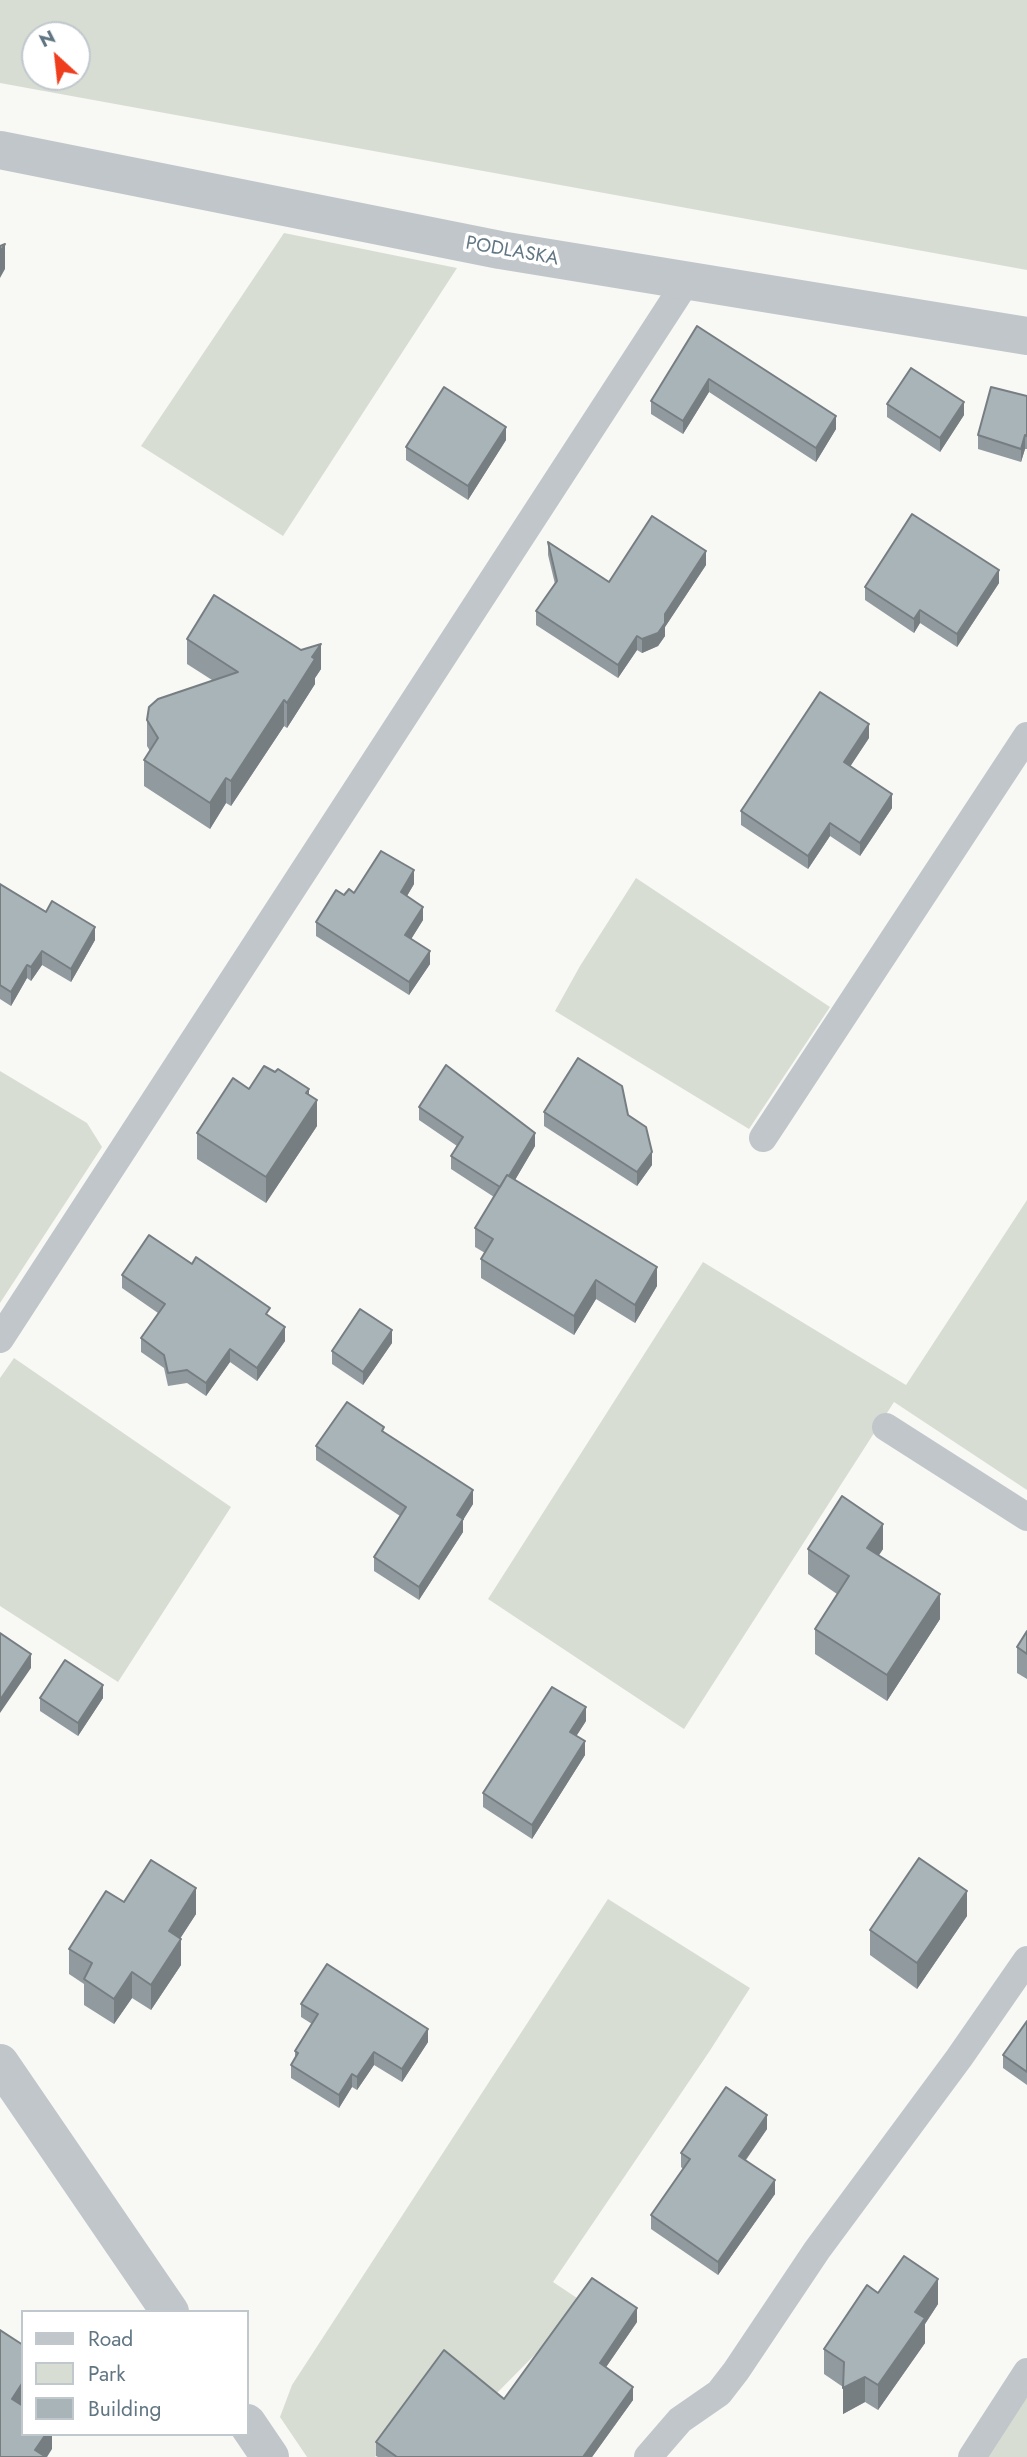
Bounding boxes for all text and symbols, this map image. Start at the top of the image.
north arrow [21,21,91,91]
text: N [34,23,60,54]
street label: PODLASKA [464,233,560,271]
legend [21,2310,248,2436]
text: Road [88,2324,133,2354]
text: Park [88,2359,125,2389]
text: Building [88,2394,161,2424]

